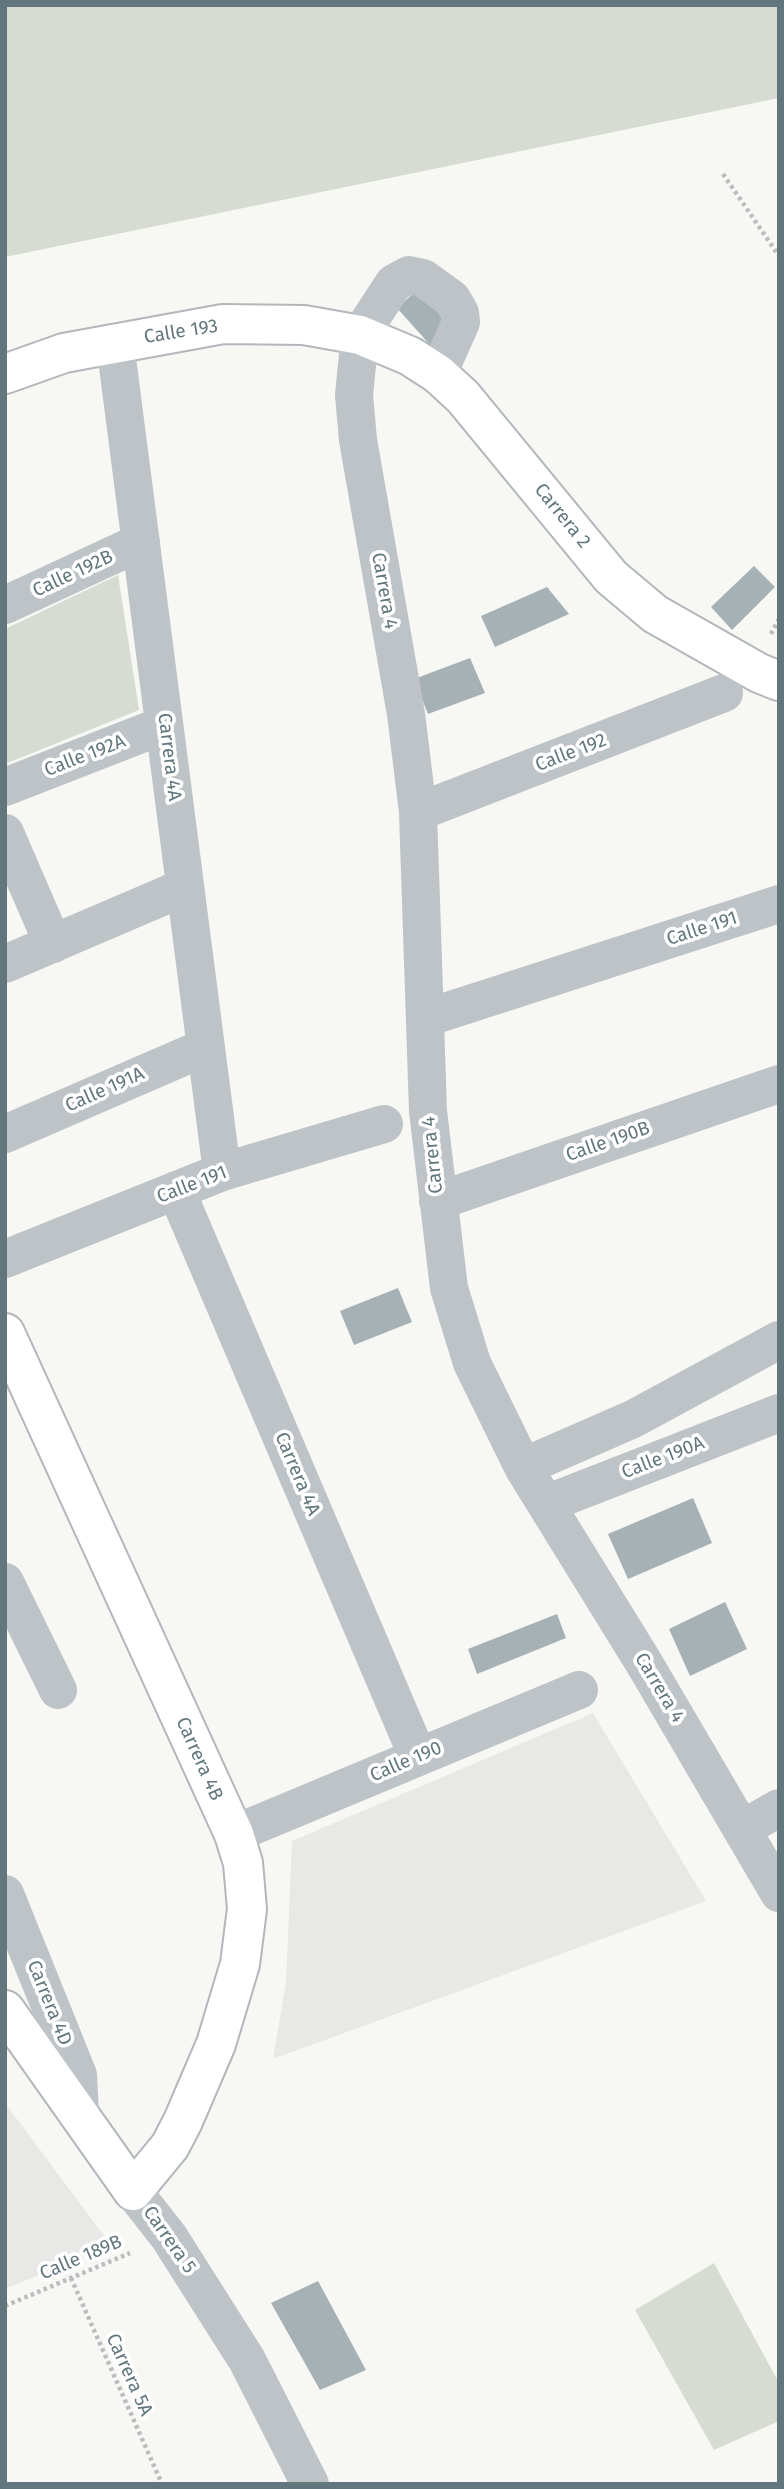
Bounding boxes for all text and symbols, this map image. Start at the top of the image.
street label: Calle 193 [143,315,219,349]
street label: Carrera 2 [529,479,595,553]
street label: Calle 192B [29,546,117,602]
street label: Carrera 4 [366,551,402,631]
street label: Carrera 4A [152,712,186,802]
street label: Calle 192 [532,729,610,777]
street label: Calle 192A [41,730,129,782]
street label: Calle 191 [664,907,740,951]
street label: Calle 191A [62,1063,148,1117]
street label: Carrera 4 [418,1115,448,1195]
street label: Calle 190B [563,1117,653,1167]
street label: Calle 191 [154,1161,230,1209]
street label: Carrera 4A [269,1429,325,1519]
street label: Calle 190A [618,1432,708,1484]
street label: Carrera 4 [629,1649,689,1727]
street label: Carrera 4B [170,1714,228,1804]
street label: Calle 190 [367,1737,445,1787]
street label: Carrera 4D [22,1957,76,2049]
street label: Carrera 5 [138,2202,200,2278]
street label: Calle 189B [37,2231,125,2285]
street label: Carrera 5A [101,2330,157,2420]

